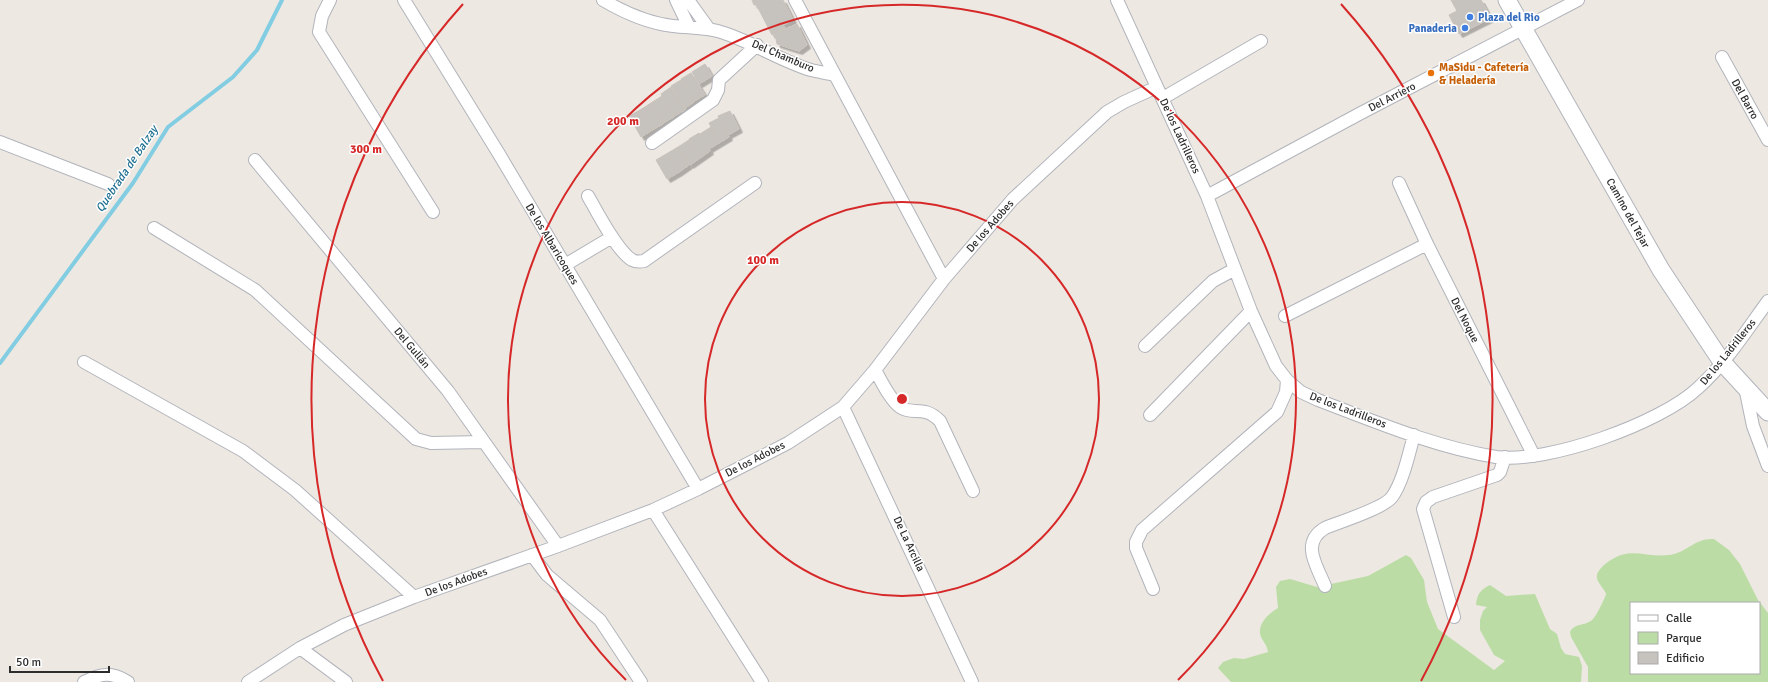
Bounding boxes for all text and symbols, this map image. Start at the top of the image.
place label: Plaza del Rio [1478,11,1540,24]
marker: Plaza del Rio [1465,12,1475,22]
place label: Panaderia [1409,22,1457,35]
marker: Panaderia [1460,23,1470,33]
street label: Del Chamburo [750,37,816,75]
place label: MaSidu - Cafetería & Heladería [1439,61,1529,87]
marker: MaSidu - Cafetería & Heladería [1426,68,1436,78]
street label: Del Barro [1729,77,1762,122]
street label: Del Arriero [1366,79,1418,114]
street label: De los Ladrilleros [1157,96,1203,176]
text: 200 m [607,114,639,129]
water label: Quebrada de Balzay [93,122,162,215]
text: 300 m [350,142,382,157]
street label: Camino del Tejar [1603,176,1653,250]
street label: De los Adobes [964,197,1016,255]
street label: De los Albaricoques [523,201,581,287]
text: 100 m [747,253,779,268]
street label: Del Noque [1448,295,1482,345]
street label: De los Ladrilleros [1697,316,1759,388]
street label: Del Gullán [391,325,433,371]
street label: De los Ladrilleros [1308,389,1389,431]
centre of rings [895,392,909,406]
street label: De los Adobes [723,438,787,480]
street label: De La Arcilla [891,514,928,574]
street label: De los Adobes [423,565,489,599]
legend [1630,602,1760,674]
text: Calle [1666,611,1692,626]
text: Parque [1666,631,1702,646]
scale bar [10,648,109,674]
text: Edificio [1666,651,1704,666]
text: 50 m [16,655,41,670]

